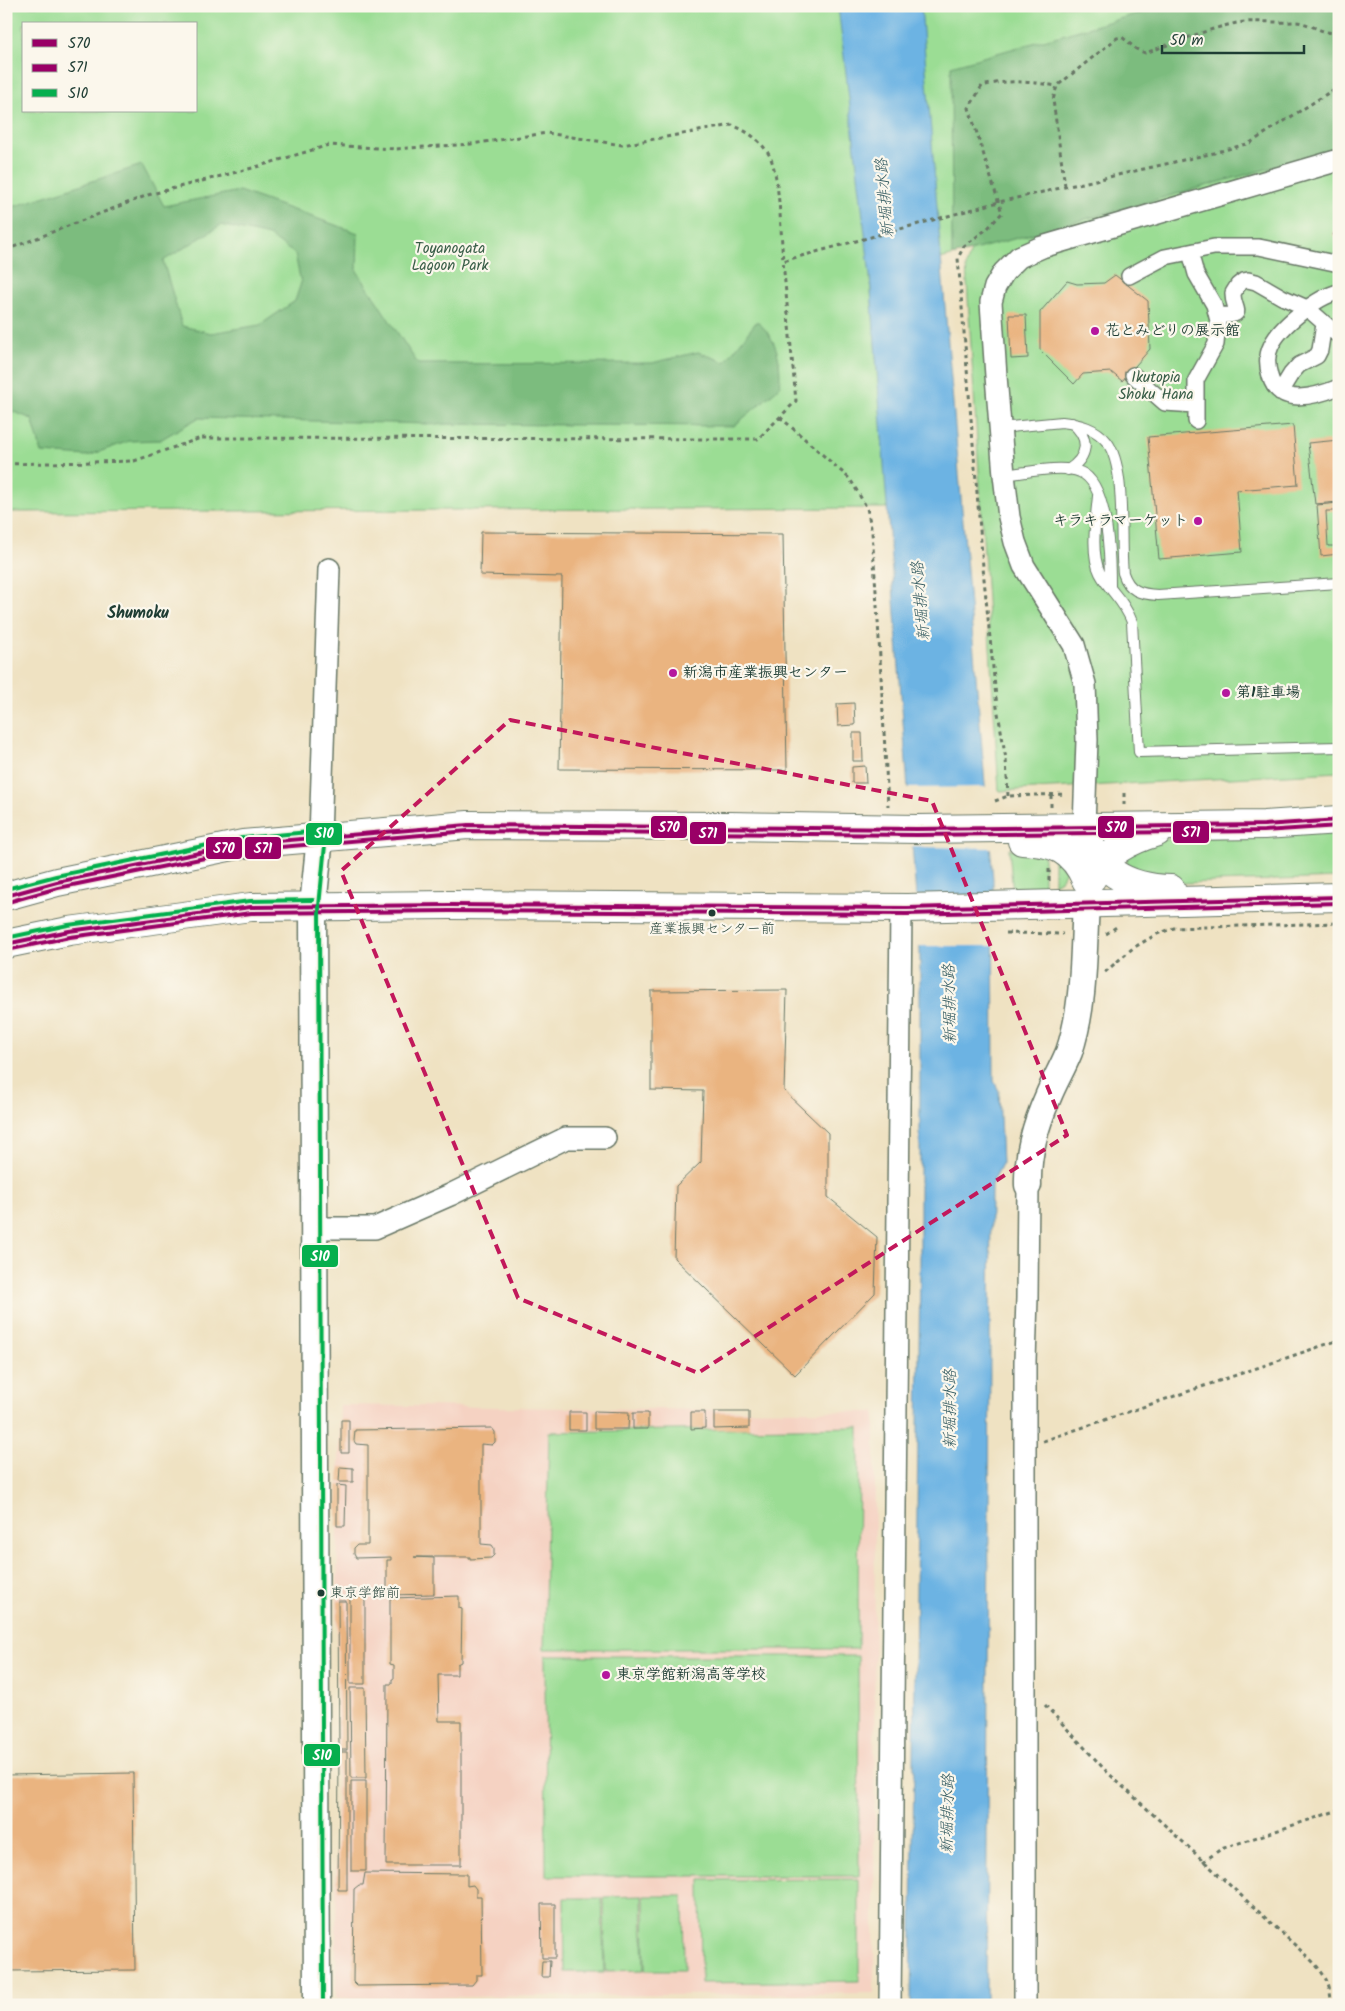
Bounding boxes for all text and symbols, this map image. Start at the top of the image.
legend [22,22,198,112]
scale bar [1162,22,1305,54]
text: 50 m [1170,29,1204,53]
text: S70 [68,32,91,56]
text: S71 [68,56,88,80]
text: S10 [68,82,89,106]
water label: 新堀排水路 [869,156,901,239]
park label: Toyanogata Lagoon Park [411,237,490,278]
place label: 花とみどりの展示館 [1105,319,1240,343]
marker: 花とみどりの展示館 [1089,325,1101,337]
park label: Ikutopia Shoku Hana [1118,366,1194,407]
place label: キラキラマーケット [1053,509,1188,533]
marker: キラキラマーケット [1192,515,1204,527]
water label: 新堀排水路 [905,559,937,642]
district label: Shumoku [107,601,169,626]
place label: 新潟市産業振興センター [683,661,848,685]
marker: 新潟市産業振興センター [667,667,679,679]
place label: 第1駐車場 [1236,681,1301,705]
marker: 第1駐車場 [1220,687,1232,699]
line badge: S70 [650,815,688,839]
line badge: S70 [1097,815,1135,839]
text: S70 [658,817,681,839]
text: S70 [1105,817,1128,839]
line badge: S71 [1172,820,1210,844]
line badge: S71 [689,821,727,845]
line badge: S10 [305,822,343,846]
text: S71 [1182,822,1201,844]
text: S10 [314,823,334,845]
text: S71 [699,823,718,845]
line badge: S70 [205,836,243,860]
line badge: S71 [244,836,282,860]
text: S70 [213,838,236,860]
text: S71 [254,838,273,860]
marker: 産業振興センター前 [707,908,717,918]
place label: 産業振興センター前 [649,918,775,940]
water label: 新堀排水路 [937,963,963,1044]
line badge: S10 [301,1244,339,1268]
text: S10 [310,1246,330,1268]
water label: 新堀排水路 [938,1368,963,1449]
place label: 東京学館前 [330,1582,400,1604]
marker: 東京学館前 [316,1588,326,1598]
place label: 東京学館新潟高等学校 [616,1663,766,1687]
marker: 東京学館新潟高等学校 [600,1669,612,1681]
line badge: S10 [303,1743,341,1767]
text: S10 [312,1745,332,1767]
water label: 新堀排水路 [935,1773,961,1854]

